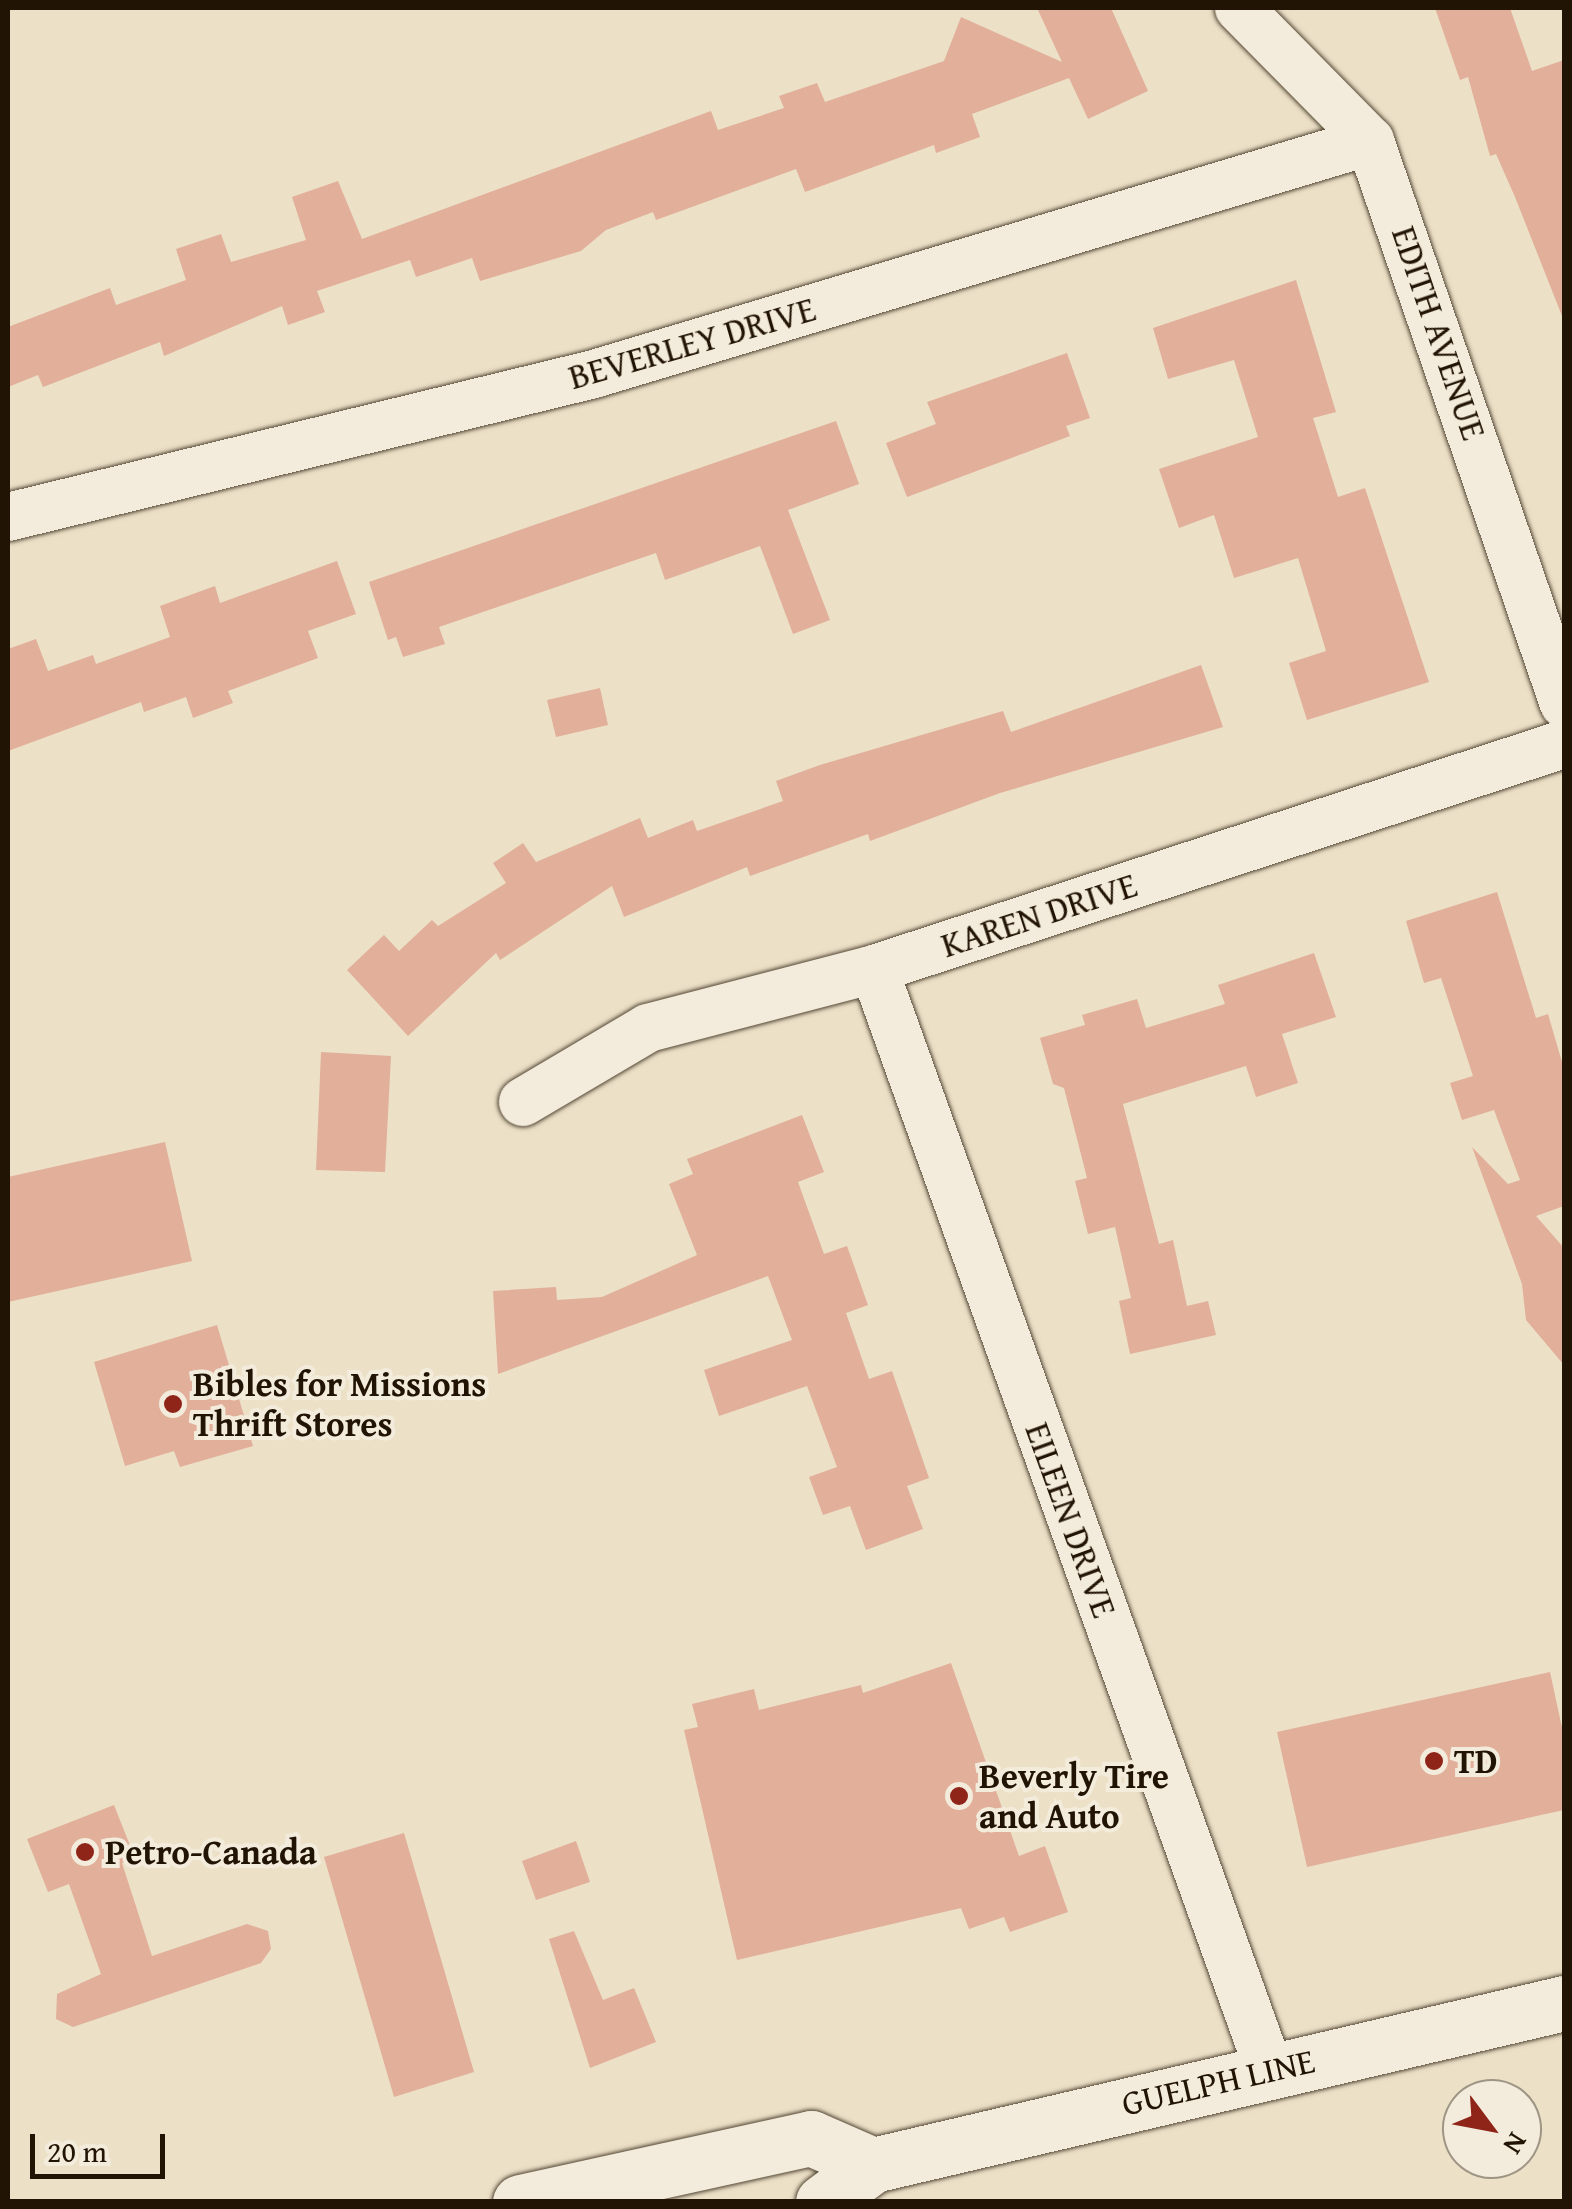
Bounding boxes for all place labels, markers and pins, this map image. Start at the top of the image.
place label: Bibles for Missions Thrift Stores [193,1363,486,1445]
marker: Bibles for Missions Thrift Stores [162,1393,184,1415]
place label: TD [1454,1740,1497,1782]
marker: TD [1423,1750,1445,1772]
place label: Beverly Tire and Auto [979,1755,1169,1837]
marker: Beverly Tire and Auto [948,1785,970,1807]
place label: Petro-Canada [105,1831,317,1873]
marker: Petro-Canada [74,1841,96,1863]

